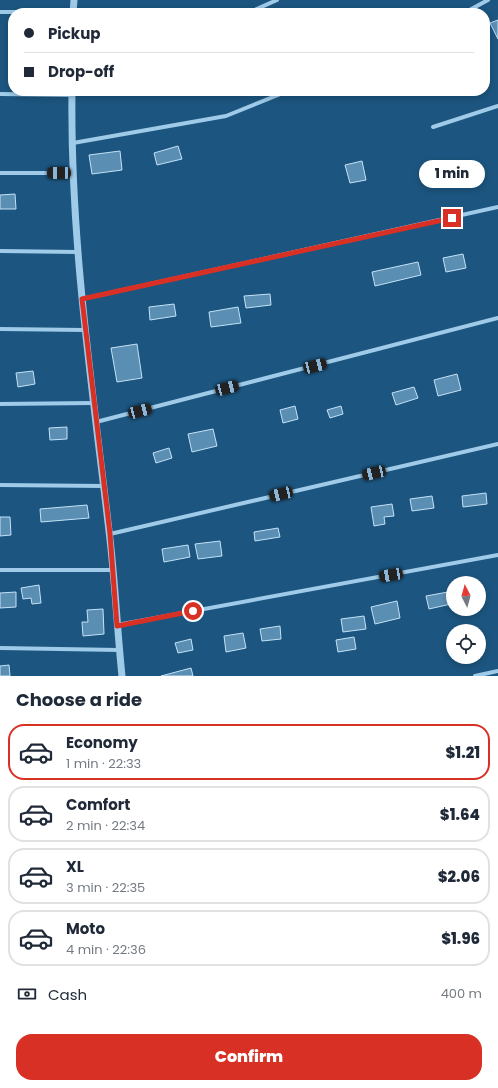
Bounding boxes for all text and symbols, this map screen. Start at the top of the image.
text: Pickup [48,23,100,44]
text: Drop-off [48,61,114,82]
callout: 1 min [419,160,485,188]
text: 1 min [435,164,469,183]
car [47,167,71,179]
route end [443,209,461,227]
car [302,357,328,375]
car [214,379,240,397]
car [127,402,153,420]
car [361,464,387,482]
car [268,485,294,503]
car [378,567,404,583]
north arrow [446,576,486,616]
map controls [446,576,486,664]
route start [184,602,202,620]
button: locate [446,624,486,664]
text: Choose a ride [16,687,142,712]
text: Economy [66,732,138,753]
icon: car [18,734,54,770]
text: $1.21 [445,742,480,763]
text: 1 min · 22:33 [66,754,141,773]
text: Comfort [66,794,130,815]
icon: car [18,796,54,832]
text: $1.64 [440,804,480,825]
text: 2 min · 22:34 [66,816,145,835]
text: XL [66,856,84,877]
icon: car [18,858,54,894]
text: $2.06 [438,866,480,887]
text: 3 min · 22:35 [66,878,145,897]
text: Moto [66,918,105,939]
icon: car [18,920,54,956]
text: $1.96 [441,928,480,949]
text: 4 min · 22:36 [66,940,146,959]
icon: cash [16,983,38,1005]
text: Cash [48,984,87,1005]
text: 400 m [441,984,482,1003]
button: Confirm [16,1034,482,1080]

